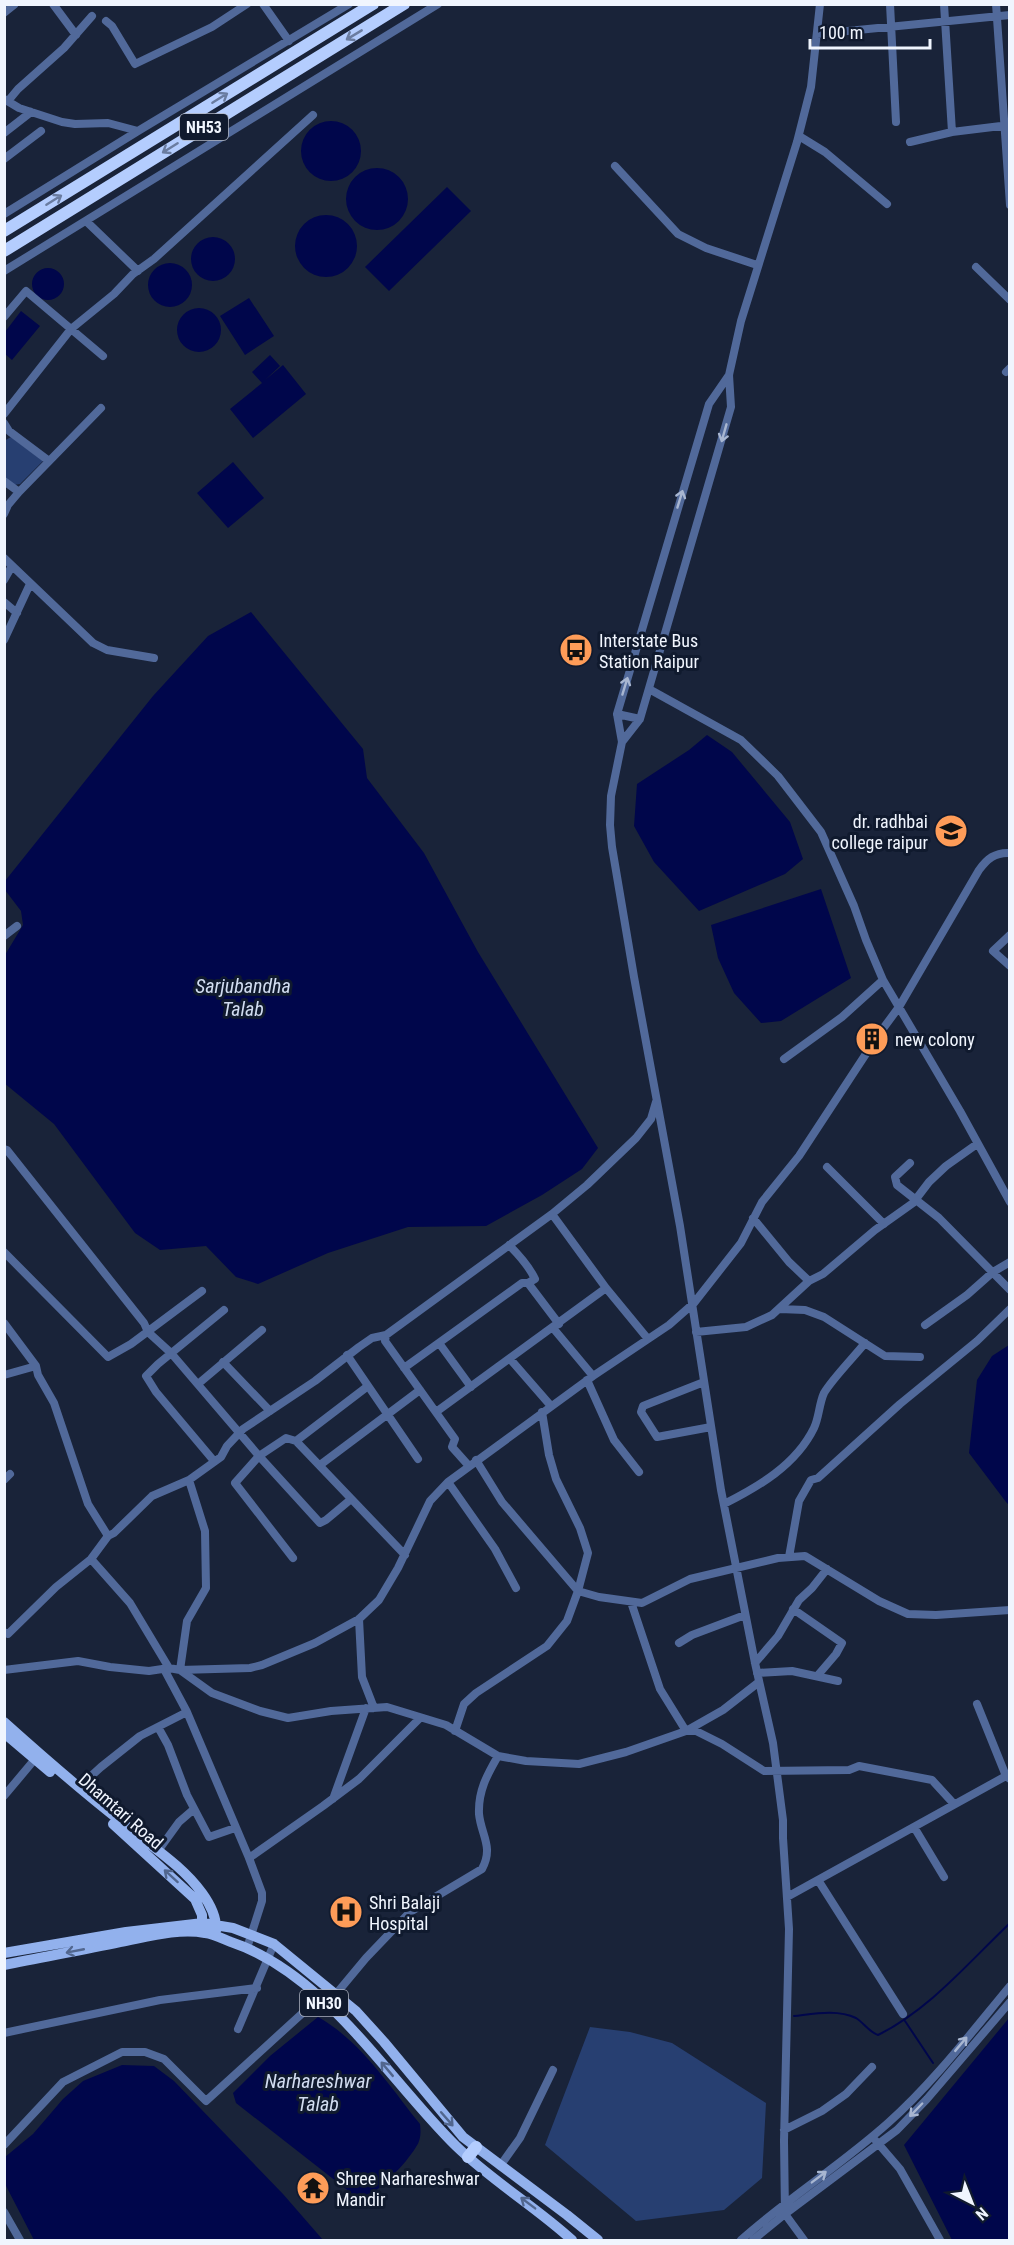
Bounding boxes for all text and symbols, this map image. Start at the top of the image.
scale bar [810,12,930,50]
text: 100 m [819,22,863,43]
one-way arrow [346,29,363,41]
one-way arrow [211,91,228,103]
road number: NH53 [180,114,228,140]
one-way arrow [162,142,179,154]
one-way arrow [45,194,62,206]
one-way arrow [718,423,729,442]
one-way arrow [675,490,686,509]
place label: Interstate Bus Station Raipur [599,630,700,672]
bus stop icon: Interstate Bus Station Raipur [558,632,594,668]
one-way arrow [620,677,631,696]
place label: dr. radhbai college raipur [832,811,929,853]
school or university icon: dr. radhbai college raipur [933,813,969,849]
water label: Sarjubandha Talab [195,974,291,1021]
building icon: new colony [854,1021,890,1057]
place label: new colony [895,1029,975,1050]
street label: Dhamtari Road [74,1769,168,1853]
one-way arrow [164,1869,179,1883]
place label: Shri Balaji Hospital [369,1892,440,1934]
hospital icon: Shri Balaji Hospital [328,1894,364,1930]
one-way arrow [66,1946,86,1957]
road number: NH30 [300,1990,348,2016]
one-way arrow [954,2037,968,2052]
one-way arrow [380,2062,394,2077]
water label: Narhareshwar Talab [265,2069,372,2116]
one-way arrow [909,2102,923,2117]
one-way arrow [441,2111,454,2127]
place label: Shree Narhareshwar Mandir [336,2168,480,2210]
temple icon: Shree Narhareshwar Mandir [295,2170,331,2206]
one-way arrow [811,2171,827,2183]
north arrow [942,2173,1002,2233]
one-way arrow [520,2197,536,2209]
text: N [972,2203,992,2224]

